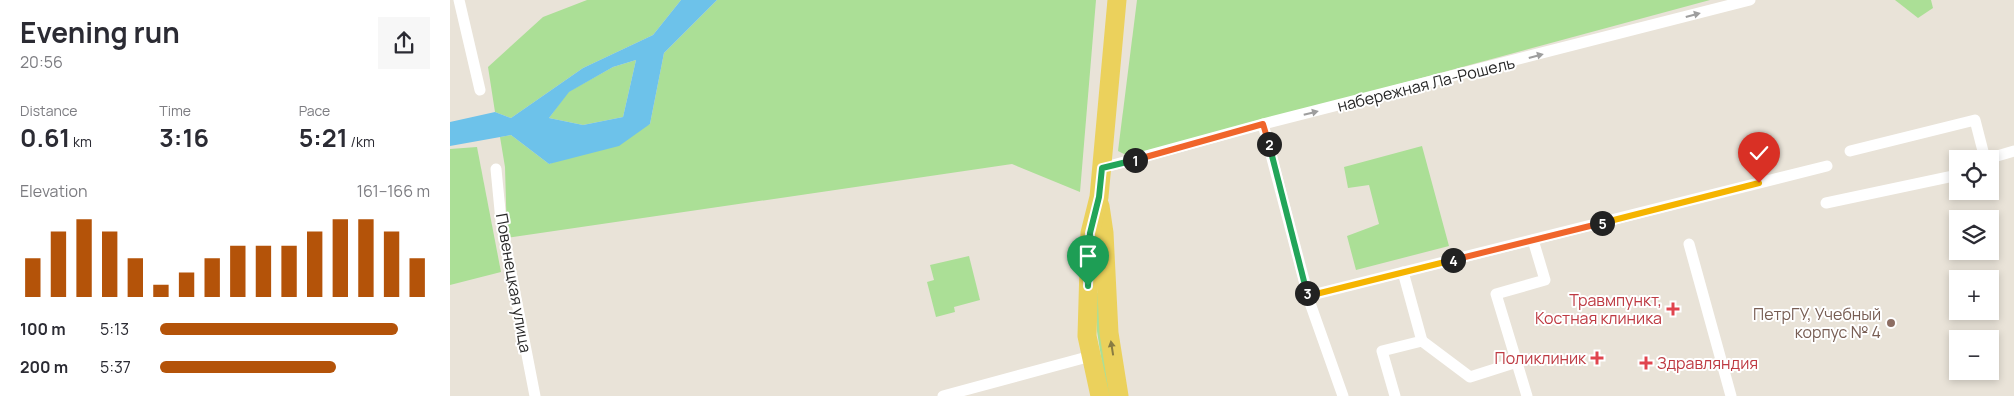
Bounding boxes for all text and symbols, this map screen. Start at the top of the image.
one-way arrow [1686,10,1701,18]
text: Evening run [20,13,180,51]
button: share [378,17,430,69]
text: 20:56 [20,51,63,73]
street label: набережная Ла-Рошель [1335,51,1517,117]
one-way arrow [1528,51,1543,59]
text: Distance [20,101,77,120]
text: Time [159,101,191,120]
text: Pace [299,101,330,120]
one-way arrow [1303,109,1318,117]
text: 0.61 [20,120,70,155]
text: 3:16 [159,120,209,155]
text: 5:21 [299,120,348,155]
text: km [70,132,92,151]
text: /km [348,132,375,151]
pin: 2 [1256,132,1282,156]
pin [1738,132,1780,183]
text: 2 [1265,135,1274,154]
icon: check [1745,139,1773,167]
pin: 1 [1122,148,1148,172]
map controls [1949,150,1999,380]
button: locate [1949,150,1999,200]
text: 1 [1132,151,1139,170]
text: Elevation [20,180,88,202]
text: 161–166 m [357,180,430,202]
pin: 5 [1590,210,1614,236]
button: layers [1949,210,1999,260]
street label: Повенецкая улица [491,212,537,354]
text: 5 [1598,214,1607,233]
pin [1067,235,1109,286]
icon: arrive [1074,242,1102,270]
pin: 4 [1440,248,1466,272]
text: 4 [1449,251,1458,270]
button: + [1949,270,1999,320]
pin: 3 [1294,280,1320,306]
text: 3 [1303,284,1312,303]
place label: Травмпункт, Костная клиника [1535,289,1662,329]
marker: Травмпункт, Костная клиника [1666,302,1680,316]
place label: ПетрГУ, Учебный корпус № 4 [1753,303,1881,343]
marker: ПетрГУ, Учебный корпус № 4 [1885,317,1897,329]
text: 100 m [20,318,66,340]
text: 5:13 [100,318,129,340]
button: − [1949,330,1999,380]
one-way arrow [1107,339,1115,355]
place label: Поликлиник [1495,347,1587,369]
marker: Поликлиник [1590,351,1604,365]
place label: Здравляндия [1657,352,1758,374]
text: 200 m [20,356,68,378]
text: 5:37 [100,356,131,378]
marker: Здравляндия [1639,356,1653,370]

